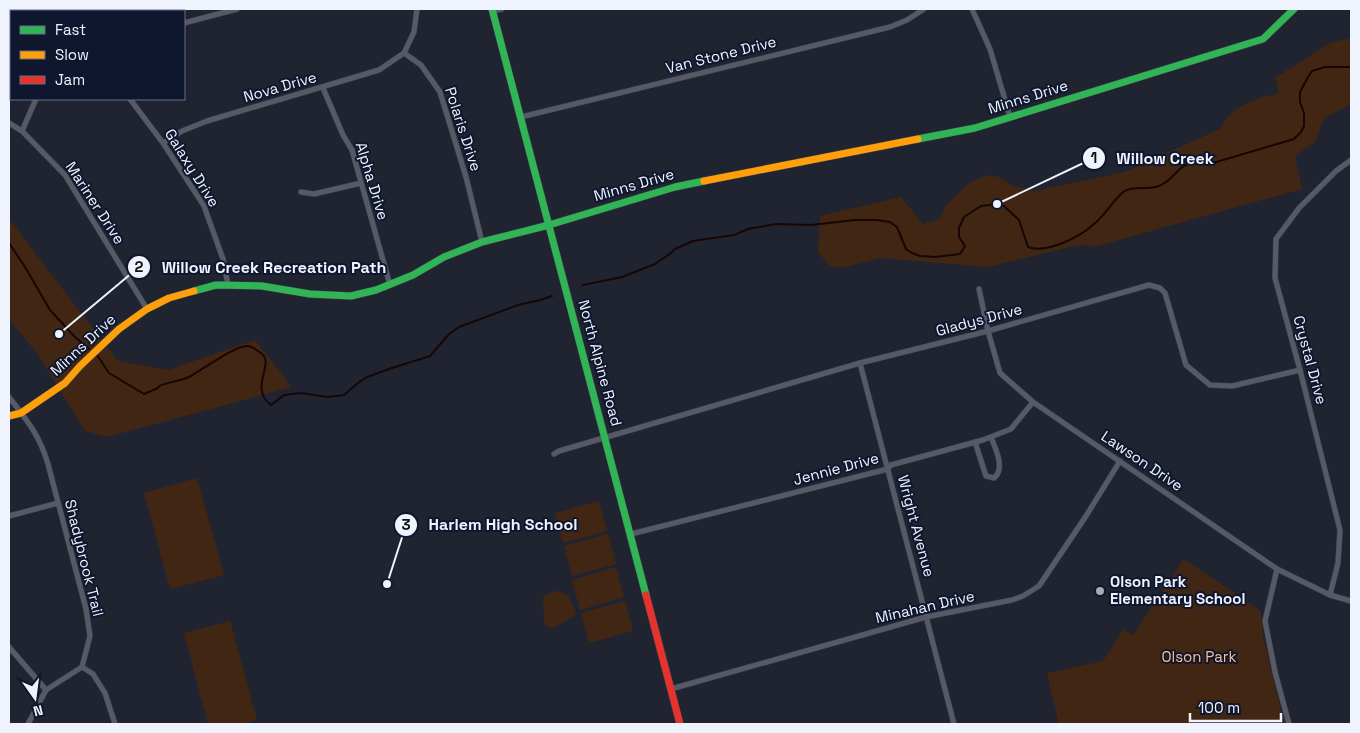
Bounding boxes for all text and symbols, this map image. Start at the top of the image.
legend [10,10,185,100]
text: Fast [55,20,86,39]
street label: Van Stone Drive [664,32,778,77]
text: Slow [55,45,89,64]
street label: Nova Drive [241,67,319,106]
text: Jam [55,70,85,89]
street label: Minns Drive [986,75,1070,118]
street label: Polaris Drive [441,84,486,173]
street label: Galaxy Drive [161,125,224,210]
street label: Alpha Drive [352,140,393,222]
callout: Willow Creek [1082,142,1224,173]
text: 1 [1091,148,1097,167]
text: Willow Creek [1116,148,1214,169]
street label: Mariner Drive [62,158,129,248]
street label: Minns Drive [591,164,676,205]
callout: Willow Creek Recreation Path [126,252,396,283]
text: 2 [135,257,144,276]
text: Willow Creek Recreation Path [162,257,386,278]
street label: North Alpine Road [575,298,626,428]
street label: Gladys Drive [934,299,1024,340]
street label: Minns Drive [46,309,119,380]
street label: Crystal Drive [1290,313,1331,406]
street label: Lawson Drive [1098,426,1187,495]
street label: Jennie Drive [791,448,881,489]
street label: Wright Avenue [894,473,939,579]
street label: Shadybrook Trail [61,497,108,618]
callout: Harlem High School [394,509,588,540]
text: Harlem High School [429,514,577,535]
text: 3 [401,515,411,534]
place label: Olson Park Elementary School [1110,572,1245,608]
marker: Olson Park Elementary School [1094,585,1106,597]
street label: Minahan Drive [873,586,976,627]
park label: Olson Park [1161,647,1237,666]
north arrow [10,673,60,723]
scale bar [1190,690,1281,722]
text: 100 m [1198,698,1240,717]
text: N [31,701,45,720]

